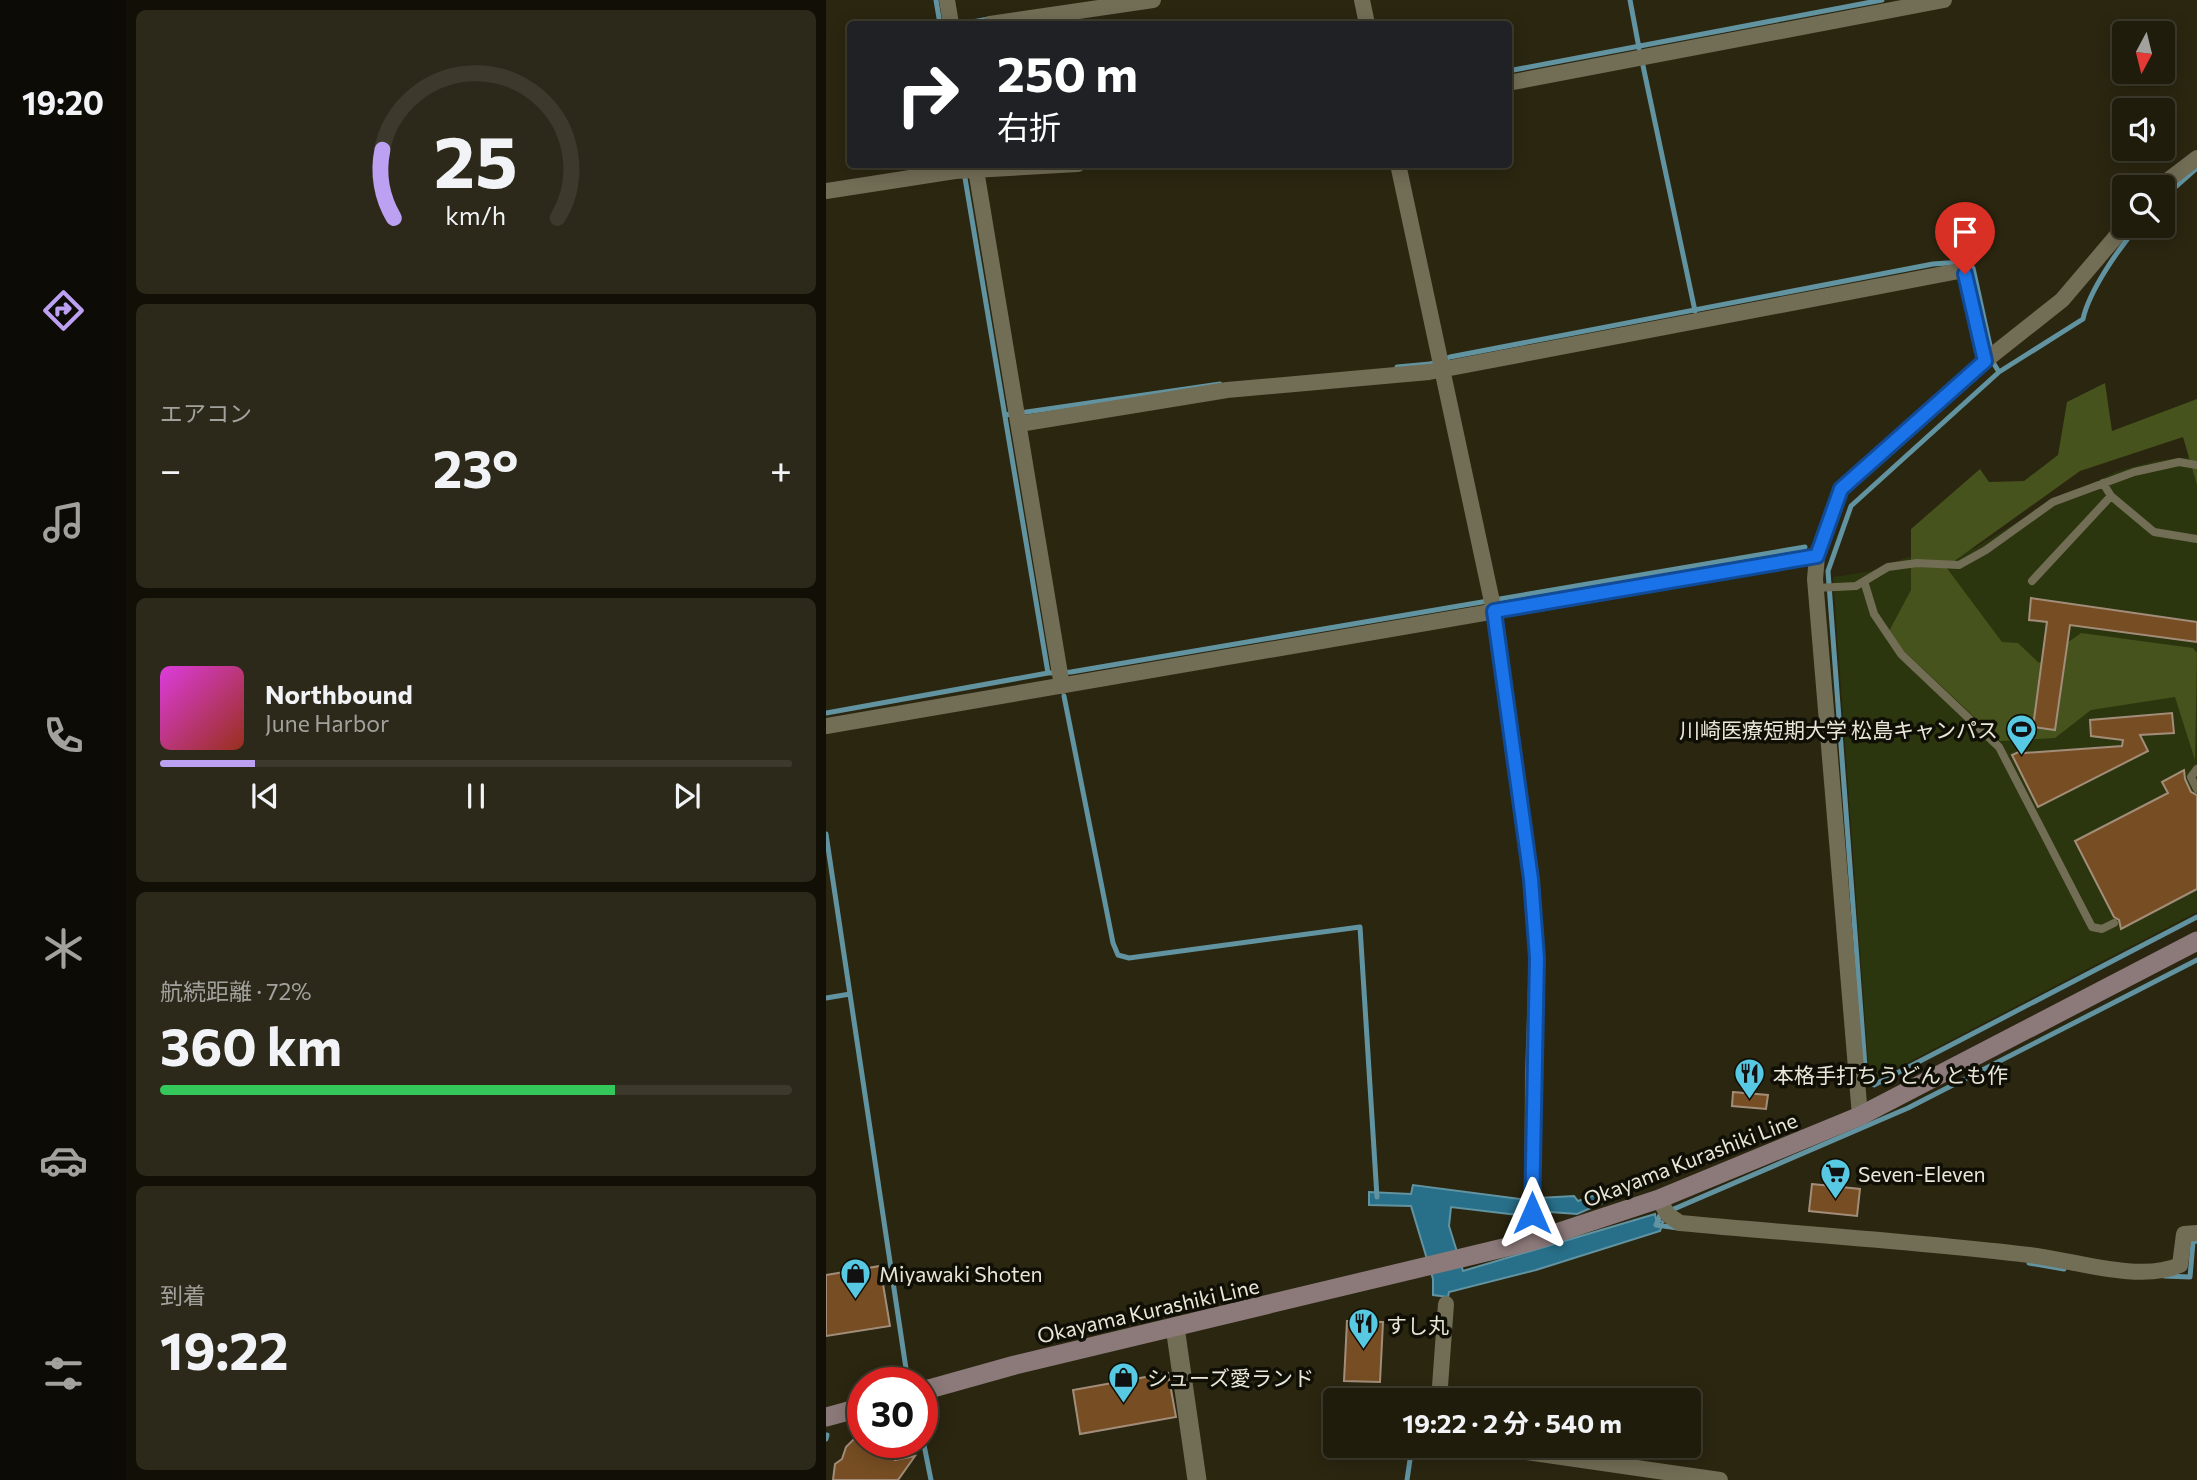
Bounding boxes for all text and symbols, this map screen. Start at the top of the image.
north arrow [2112,21,2175,84]
map controls [2112,21,2175,238]
text: 250 m [997,42,1138,102]
icon: right [882,49,973,140]
text: 19:20 [22,82,104,122]
button: sound [2112,98,2175,161]
text: 右折 [997,106,1061,146]
text: 25 [434,114,518,203]
button: search [2112,175,2175,238]
text: km/h [446,200,506,230]
pin [1935,202,1995,274]
icon: arrive [1946,213,1984,251]
icon: directions [39,286,88,335]
text: エアコン [160,399,252,427]
text: 23° [433,435,519,499]
text: − [160,445,182,492]
text: + [770,445,792,492]
icon: music [39,498,88,547]
text: Northbound [265,678,413,709]
text: June Harbor [265,709,389,737]
icon: phone [39,711,88,760]
sports icon: 川崎医療短期大学 松島キャンパス [2004,712,2038,756]
place label: 川崎医療短期大学 松島キャンパス [1679,717,1998,742]
icon: previous [246,777,284,815]
icon: pause [457,777,495,815]
icon: next [668,777,706,815]
icon: climate [39,924,88,973]
text: 航続距離 · 72% [160,977,311,1005]
text: 360 km [160,1013,342,1077]
restaurant icon: 本格手打ちうどん とも作 [1733,1057,1767,1101]
place label: 本格手打ちうどん とも作 [1773,1062,2008,1087]
street label: Okayama Kurashiki Line [1579,1107,1801,1211]
icon: car [39,1136,88,1185]
supermarket icon: Seven-Eleven [1818,1156,1852,1200]
place label: Seven-Eleven [1858,1161,1986,1186]
position arrow [1495,1176,1569,1250]
shop icon: Miyawaki Shoten [839,1256,873,1300]
place label: Miyawaki Shoten [879,1261,1043,1286]
street label: Okayama Kurashiki Line [1034,1272,1262,1348]
text: 到着 [160,1281,206,1309]
restaurant icon: すし丸 [1346,1307,1380,1351]
place label: すし丸 [1386,1312,1449,1337]
text: 19:22 [160,1317,289,1381]
icon: filters [39,1349,88,1398]
shop icon: シューズ愛ランド [1107,1360,1141,1404]
place label: シューズ愛ランド [1147,1365,1314,1390]
speed limit sign: 30 [847,1367,938,1458]
text: 19:22 · 2 分 · 540 m [1402,1407,1622,1438]

